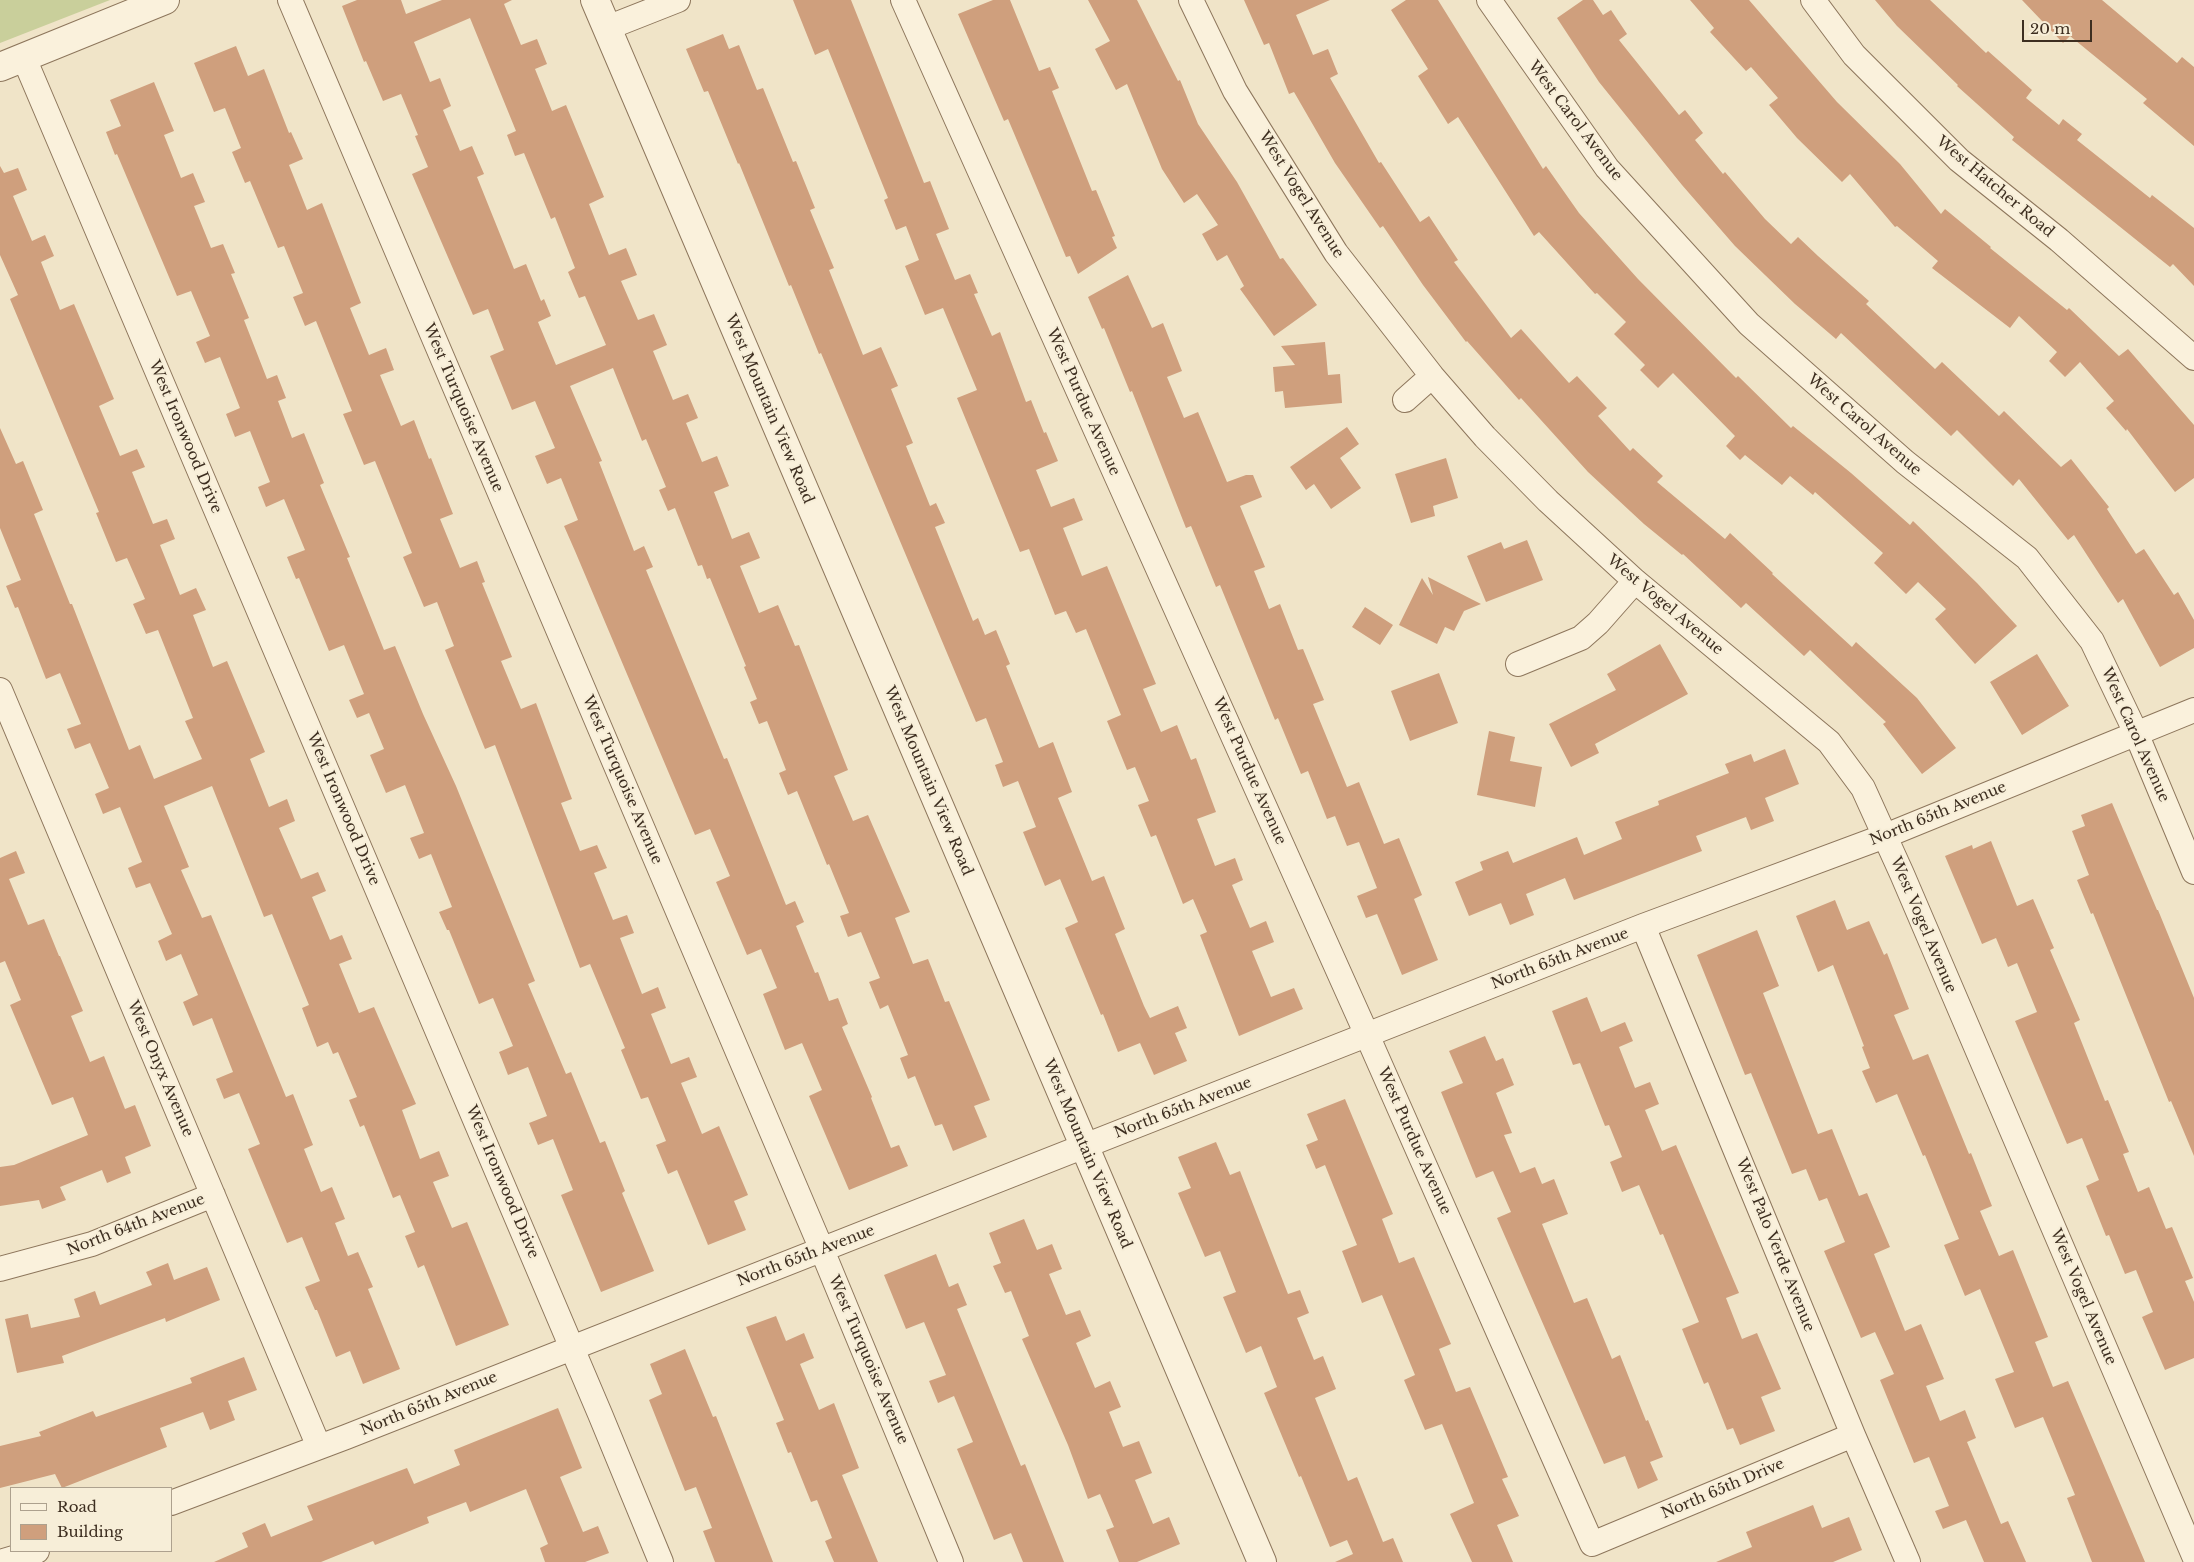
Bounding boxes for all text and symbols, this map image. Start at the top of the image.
scale bar [2024,10,2094,42]
text: 20 m [2030,19,2070,38]
street label: West Carol Avenue [1524,58,1626,184]
street label: West Vogel Avenue [1255,128,1347,262]
street label: West Hatcher Road [1933,133,2057,241]
street label: West Mountain View Road [721,312,817,506]
street label: West Turquoise Avenue [419,321,507,495]
street label: West Purdue Avenue [1042,326,1124,478]
street label: West Ironwood Drive [145,358,225,516]
street label: West Carol Avenue [1803,371,1925,479]
street label: West Vogel Avenue [1603,551,1727,659]
street label: West Carol Avenue [2097,665,2173,805]
street label: West Mountain View Road [880,684,976,878]
street label: West Turquoise Avenue [578,693,666,867]
street label: West Purdue Avenue [1208,695,1290,847]
street label: West Ironwood Drive [303,730,383,888]
street label: North 65th Avenue [1867,778,2009,850]
street label: West Vogel Avenue [1886,854,1960,996]
street label: North 65th Avenue [1489,924,1631,994]
street label: West Onyx Avenue [123,998,197,1140]
street label: West Mountain View Road [1039,1057,1135,1251]
street label: West Purdue Avenue [1373,1065,1455,1217]
street label: North 65th Avenue [1112,1073,1254,1143]
street label: West Ironwood Drive [462,1103,542,1261]
street label: West Palo Verde Avenue [1732,1156,1818,1334]
street label: North 64th Avenue [65,1190,207,1260]
street label: North 65th Avenue [735,1221,877,1291]
street label: West Vogel Avenue [2046,1226,2120,1368]
street label: West Turquoise Avenue [824,1273,912,1447]
street label: North 65th Avenue [358,1368,500,1440]
street label: North 65th Drive [1659,1455,1787,1523]
legend [10,1487,172,1552]
text: Road [57,1497,97,1516]
text: Building [57,1522,123,1541]

